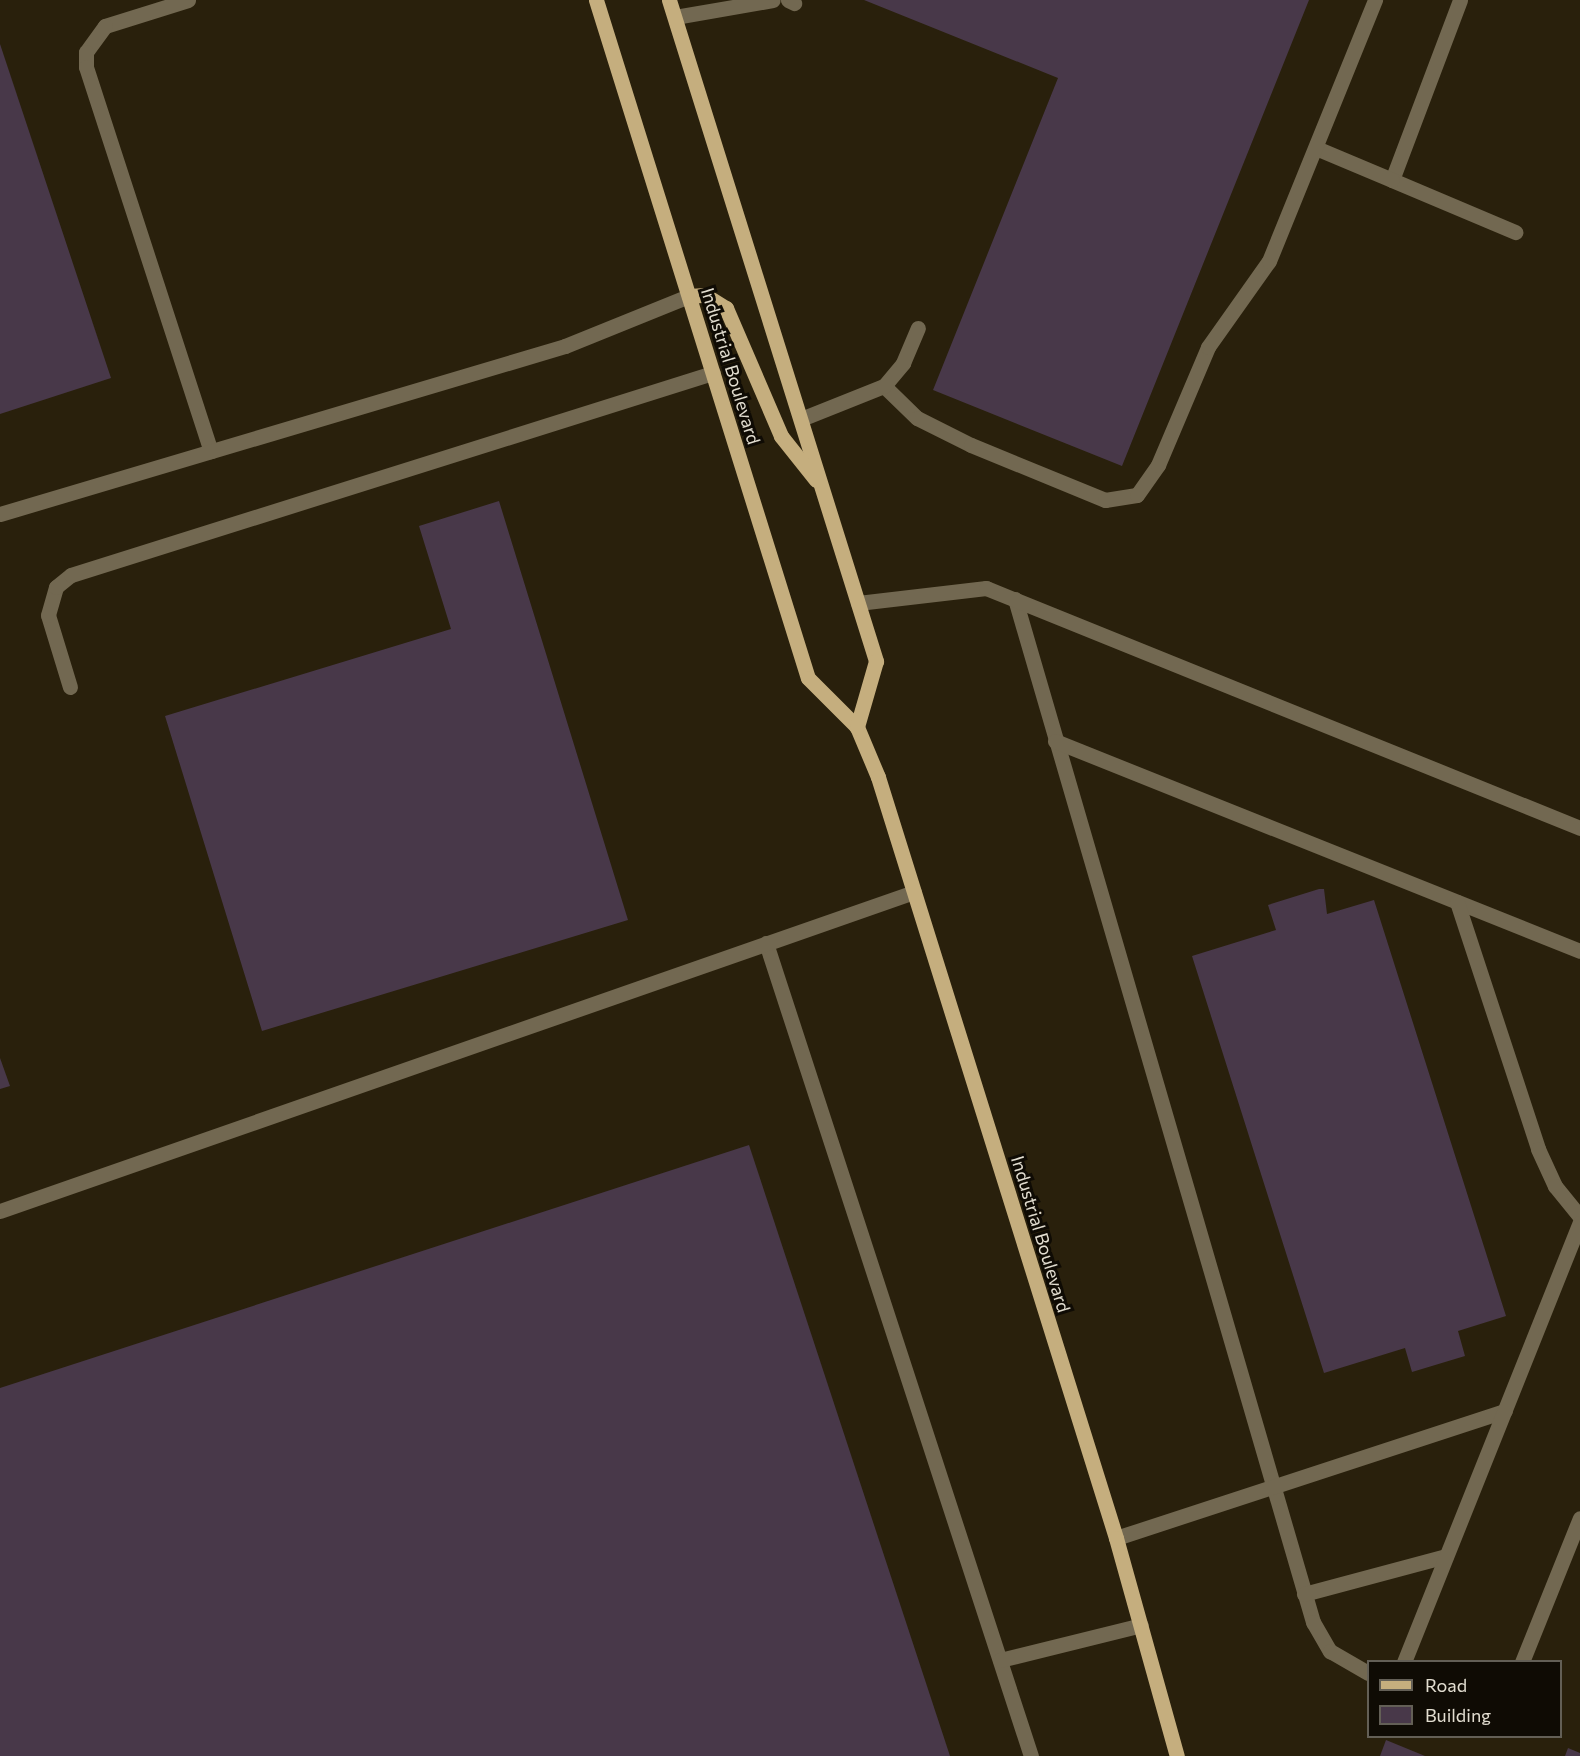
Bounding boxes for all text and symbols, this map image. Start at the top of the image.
street label: Industrial Boulevard [697,285,765,447]
street label: Industrial Boulevard [1007,1153,1075,1315]
legend [1367,1660,1562,1738]
text: Road [1425,1674,1467,1696]
text: Building [1425,1704,1491,1726]

